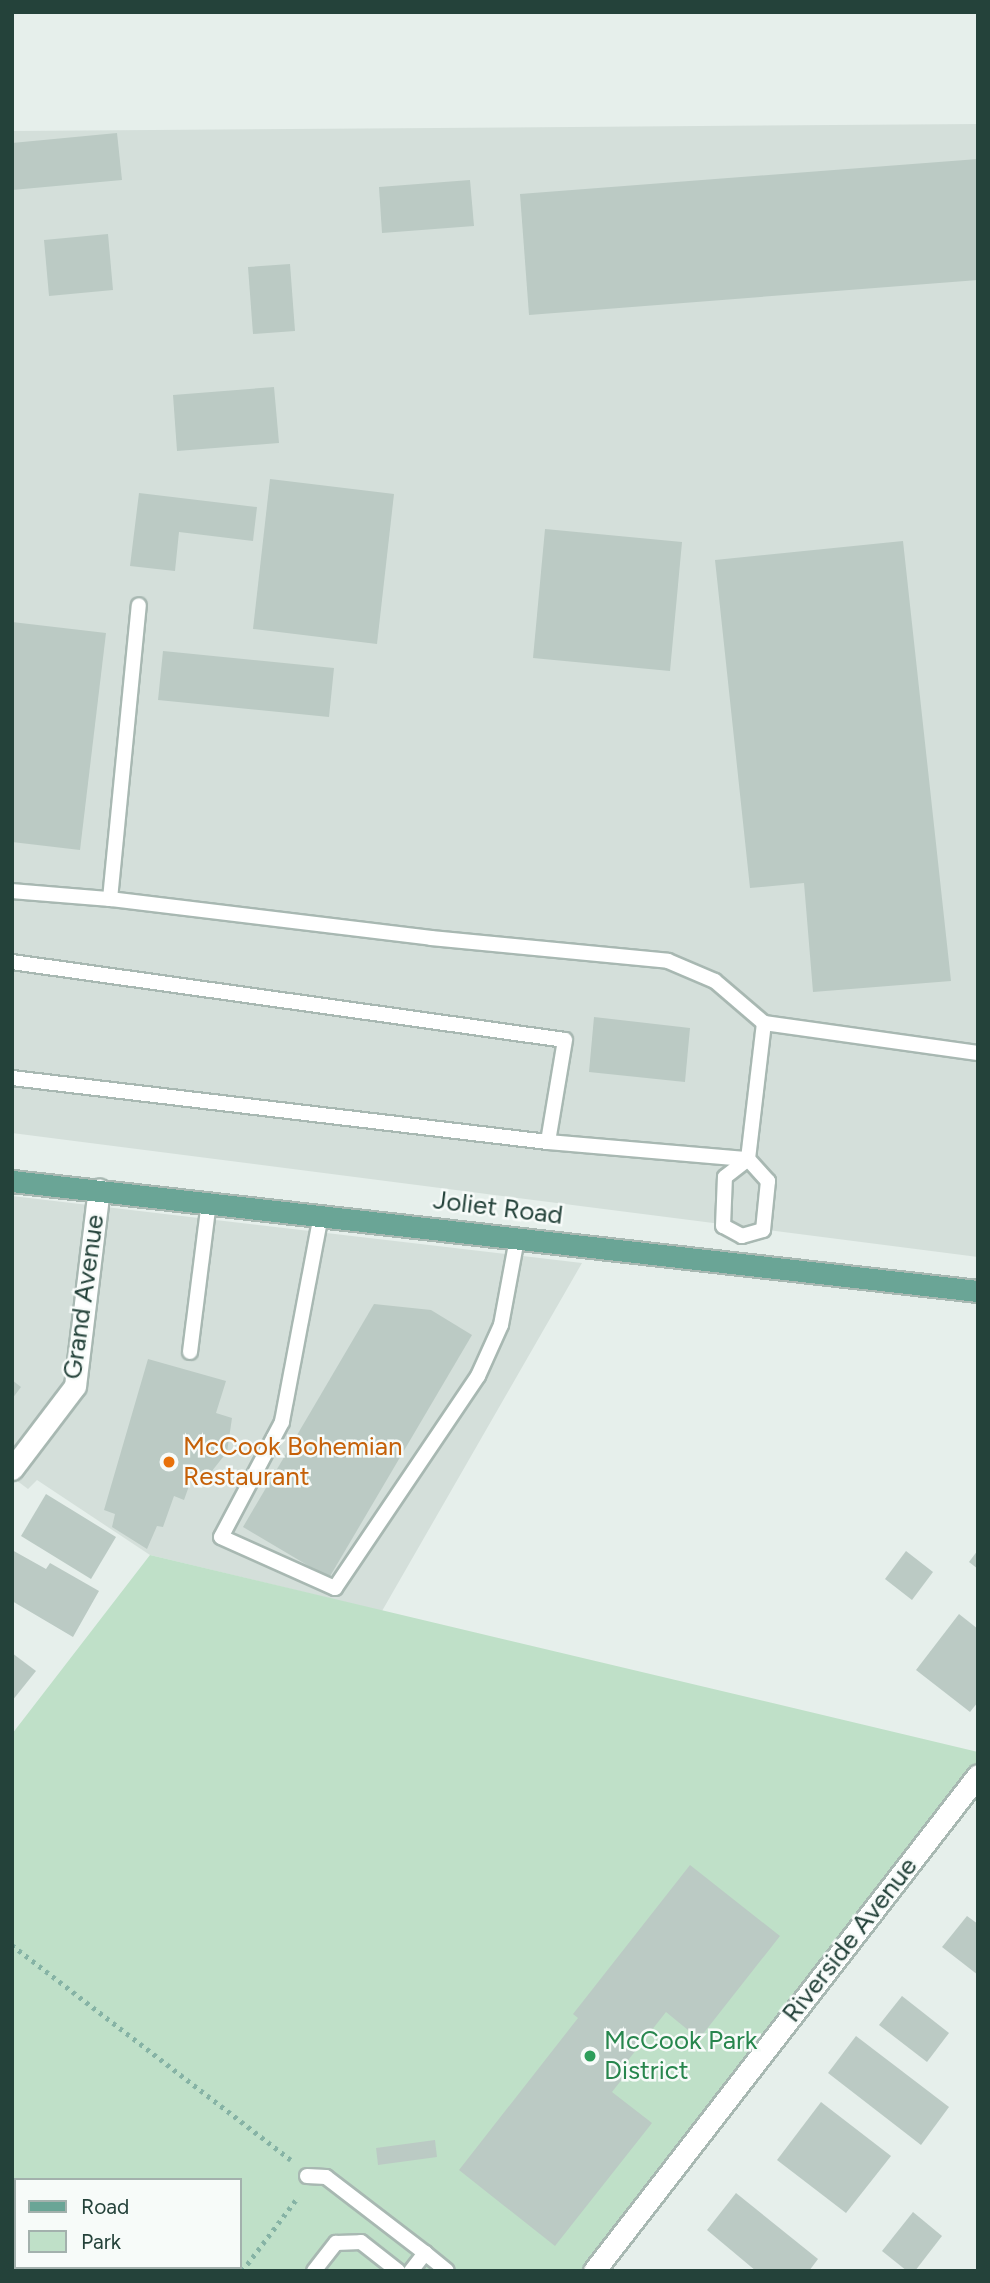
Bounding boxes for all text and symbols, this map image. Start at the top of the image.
street label: Joliet Road [431,1185,565,1231]
street label: Grand Avenue [57,1213,111,1381]
place label: McCook Bohemian Restaurant [183,1431,403,1492]
marker: McCook Bohemian Restaurant [161,1454,177,1470]
street label: Riverside Avenue [776,1851,924,2029]
place label: McCook Park District [604,2025,757,2086]
marker: McCook Park District [582,2048,598,2064]
legend [14,2178,242,2269]
text: Road [81,2194,129,2219]
text: Park [81,2229,121,2254]

